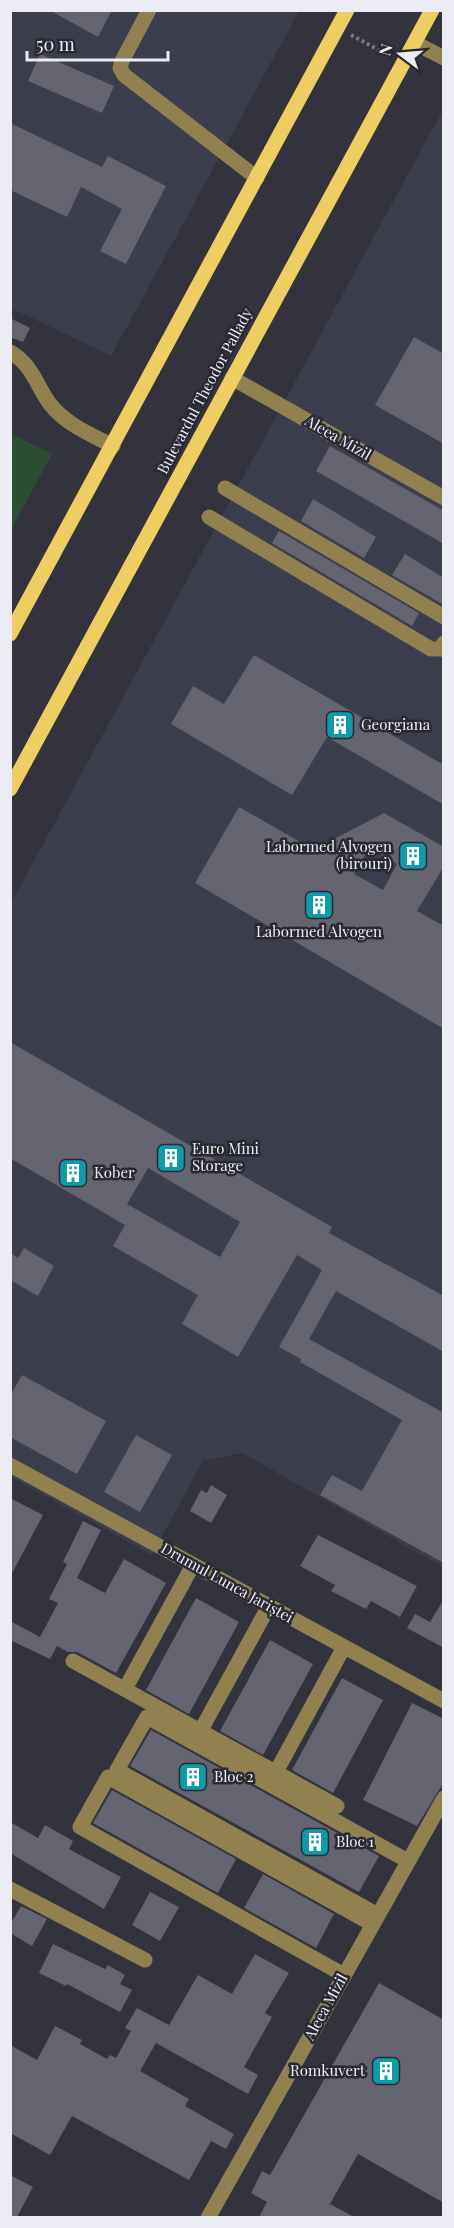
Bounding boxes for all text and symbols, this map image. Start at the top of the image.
scale bar [27,24,168,62]
north arrow [370,24,430,84]
text: 50 m [36,32,75,56]
text: N [373,41,397,58]
street label: Bulevardul Theodor Pallady [152,304,257,477]
street label: Aleea Mizil [301,410,375,464]
building icon: Georgiana [324,709,356,741]
place label: Georgiana [361,714,431,734]
place label: Labormed Alvogen (birouri) [266,836,392,873]
building icon: Labormed Alvogen (birouri) [397,840,429,872]
building icon: Labormed Alvogen [303,889,335,921]
place label: Labormed Alvogen [256,921,382,941]
place label: Euro Mini Storage [192,1138,260,1175]
building icon: Euro Mini Storage [155,1142,187,1174]
building icon: Kober [57,1157,89,1189]
place label: Kober [94,1162,135,1182]
street label: Drumul Lunca Jariștei [158,1537,298,1627]
building icon: Bloc 2 [177,1761,209,1793]
place label: Bloc 2 [214,1766,254,1786]
building icon: Bloc 1 [299,1826,331,1858]
place label: Bloc 1 [336,1831,375,1851]
street label: Aleea Mizil [298,1970,352,2044]
building icon: Romkuvert [370,2055,402,2087]
place label: Romkuvert [290,2060,366,2080]

